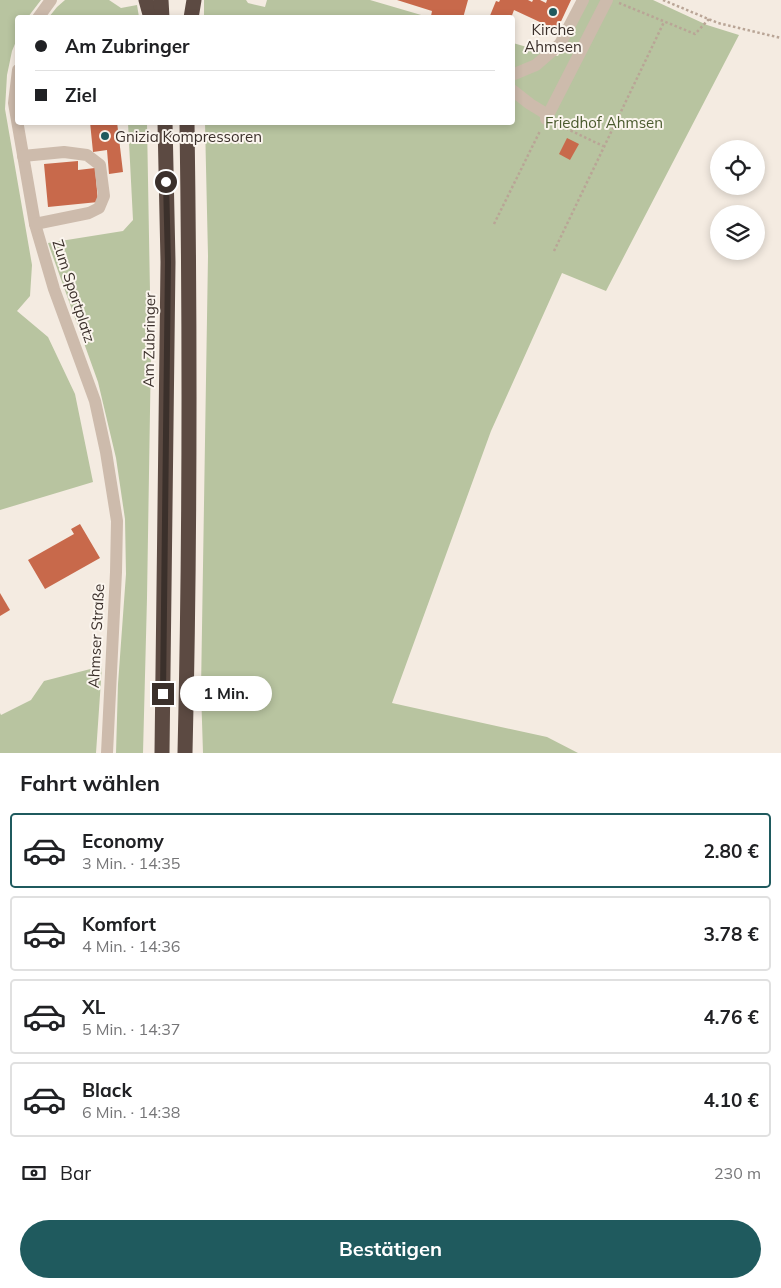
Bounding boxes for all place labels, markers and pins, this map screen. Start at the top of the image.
marker: Kirche Ahmsen [547,6,559,18]
place label: Kirche Ahmsen [524,20,582,56]
place label: Gnizia Kompressoren [115,127,262,146]
marker: Gnizia Kompressoren [99,130,111,142]

